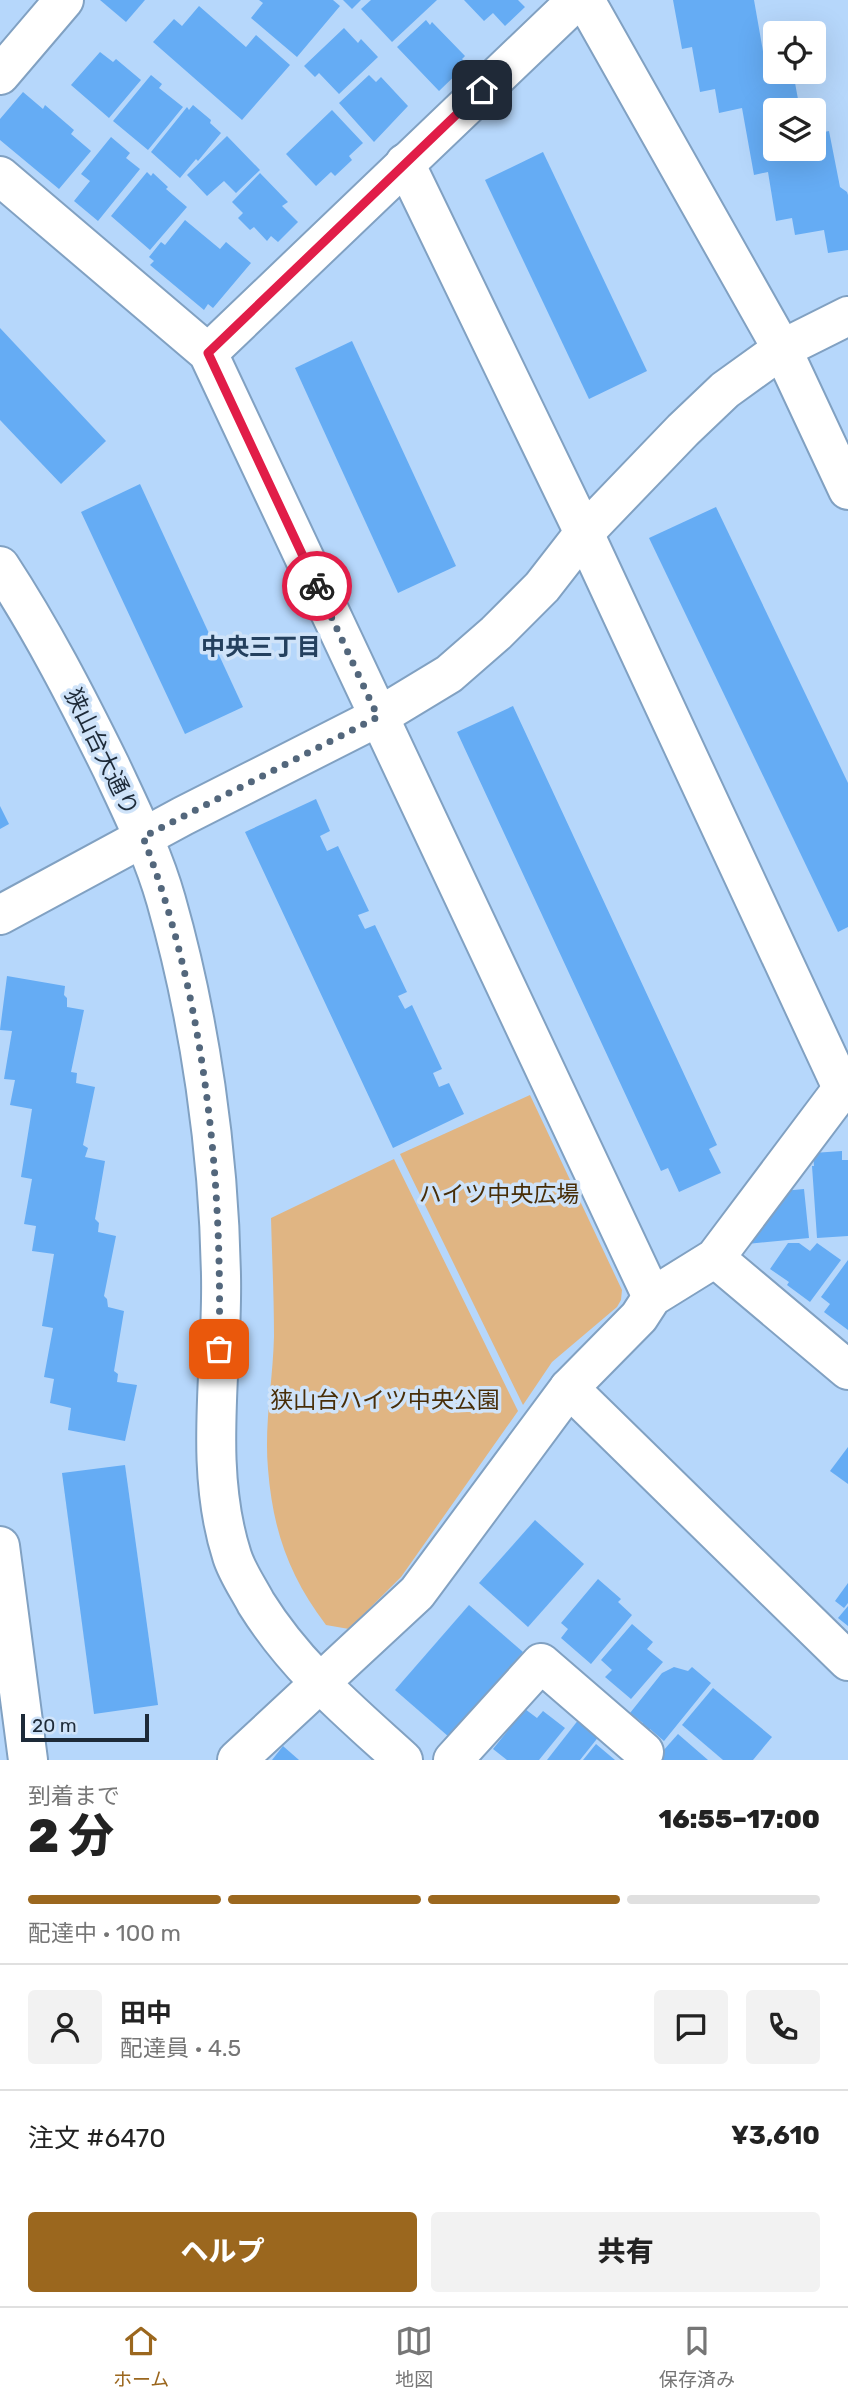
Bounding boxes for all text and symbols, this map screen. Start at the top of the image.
map controls [763,21,826,161]
button: locate [763,21,826,84]
pin [452,60,512,120]
icon: home [463,71,501,109]
button: layers [763,98,826,161]
courier [282,551,352,621]
icon: bike [298,567,336,605]
district label: 中央三丁目 [201,633,321,661]
street label: 狭山台大通り [59,684,145,820]
park label: ハイツ中央広場 [419,1180,579,1208]
pin [189,1319,249,1379]
icon: bag [200,1330,238,1368]
park label: 狭山台ハイツ中央公園 [270,1386,500,1414]
scale bar [21,1711,149,1743]
text: 20 m [32,1714,77,1737]
text: 到着まで [28,1782,120,1810]
text: 16:55–17:00 [658,1804,820,1835]
text: 2 分 [28,1809,114,1864]
text: 配達中 · 100 m [28,1919,181,1947]
button: person [28,1990,102,2064]
button: chat [654,1990,728,2064]
button: phone [746,1990,820,2064]
text: 田中 [120,1998,172,2029]
text: 配達員 · 4.5 [120,2034,241,2062]
text: ¥3,610 [731,2120,820,2151]
text: 注文 #6470 [28,2123,166,2154]
button: ヘルプ [28,2212,417,2292]
button: 共有 [431,2212,820,2292]
tab: ホーム [113,2322,169,2391]
tab: 地図 [395,2322,433,2391]
tab: 保存済み [659,2322,735,2391]

